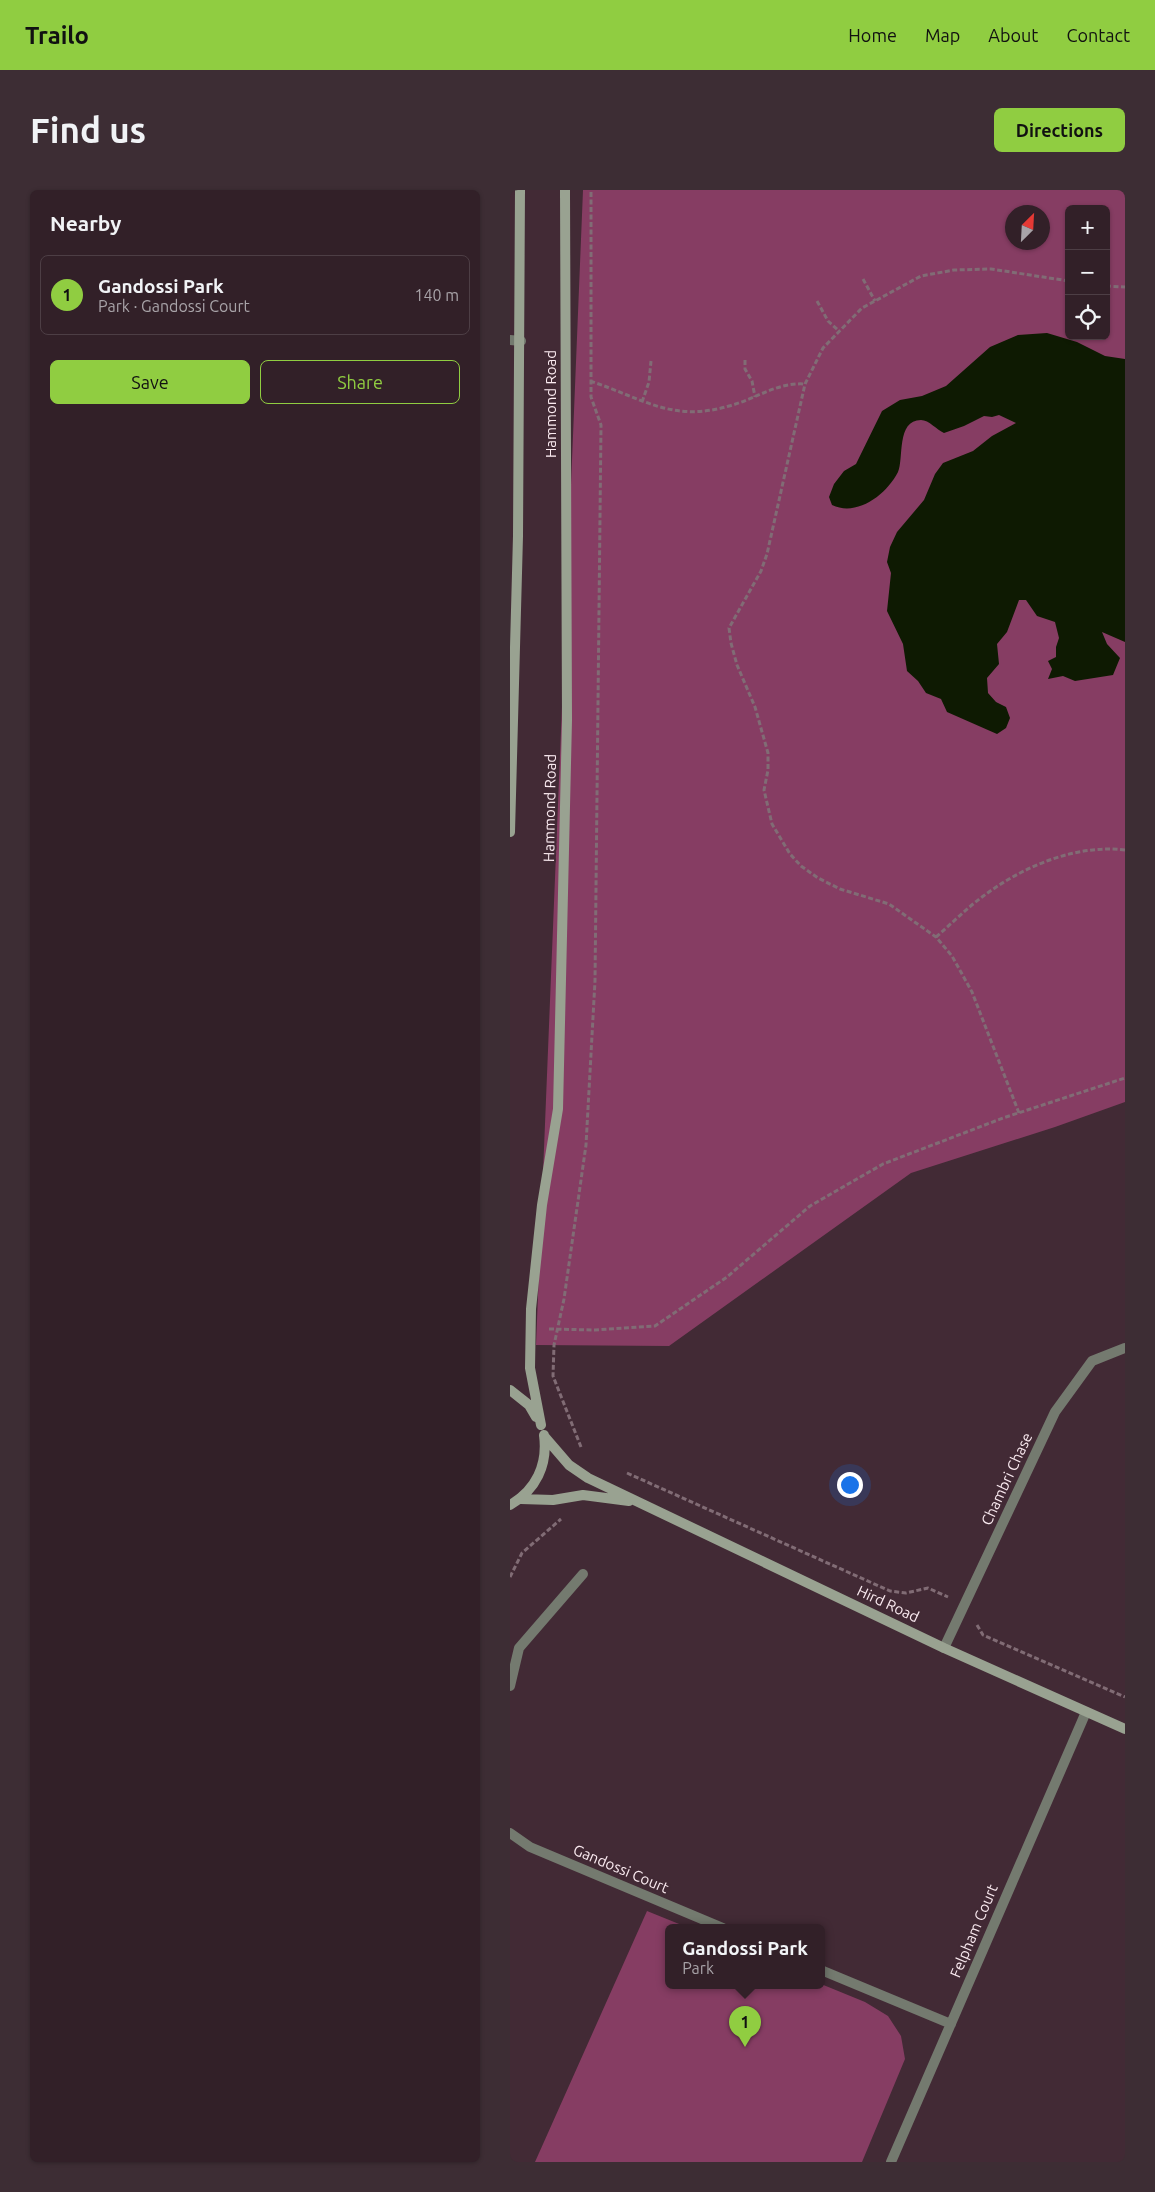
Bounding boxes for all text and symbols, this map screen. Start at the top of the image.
text: Trailo [25,22,89,49]
text: Home [848,25,897,45]
text: Map [925,25,960,45]
text: About [988,25,1038,45]
text: Contact [1066,25,1130,45]
button: Directions [994,108,1125,152]
text: Find us [30,110,146,150]
north arrow [1005,205,1050,250]
map controls [1065,205,1110,340]
button: + [1065,205,1110,250]
text: Nearby [50,211,121,235]
button: − [1065,250,1110,295]
text: Gandossi Park [98,275,224,297]
text: 1 [62,286,72,304]
text: 140 m [414,286,459,304]
button: locate [1065,295,1110,340]
text: Park · Gandossi Court [98,297,250,315]
street label: Hammond Road [542,350,559,458]
button: Save [50,360,250,404]
button: Share [260,360,460,404]
street label: Hammond Road [540,754,559,862]
street label: Chambri Chase [978,1430,1035,1528]
your location [837,1472,863,1498]
street label: Hird Road [854,1582,922,1625]
street label: Gandossi Court [571,1841,672,1896]
street label: Felpham Court [946,1882,1001,1980]
popup [665,1924,825,1989]
text: Gandossi Park [682,1937,808,1959]
text: Park [682,1959,714,1977]
pin: 1 [729,2006,761,2047]

